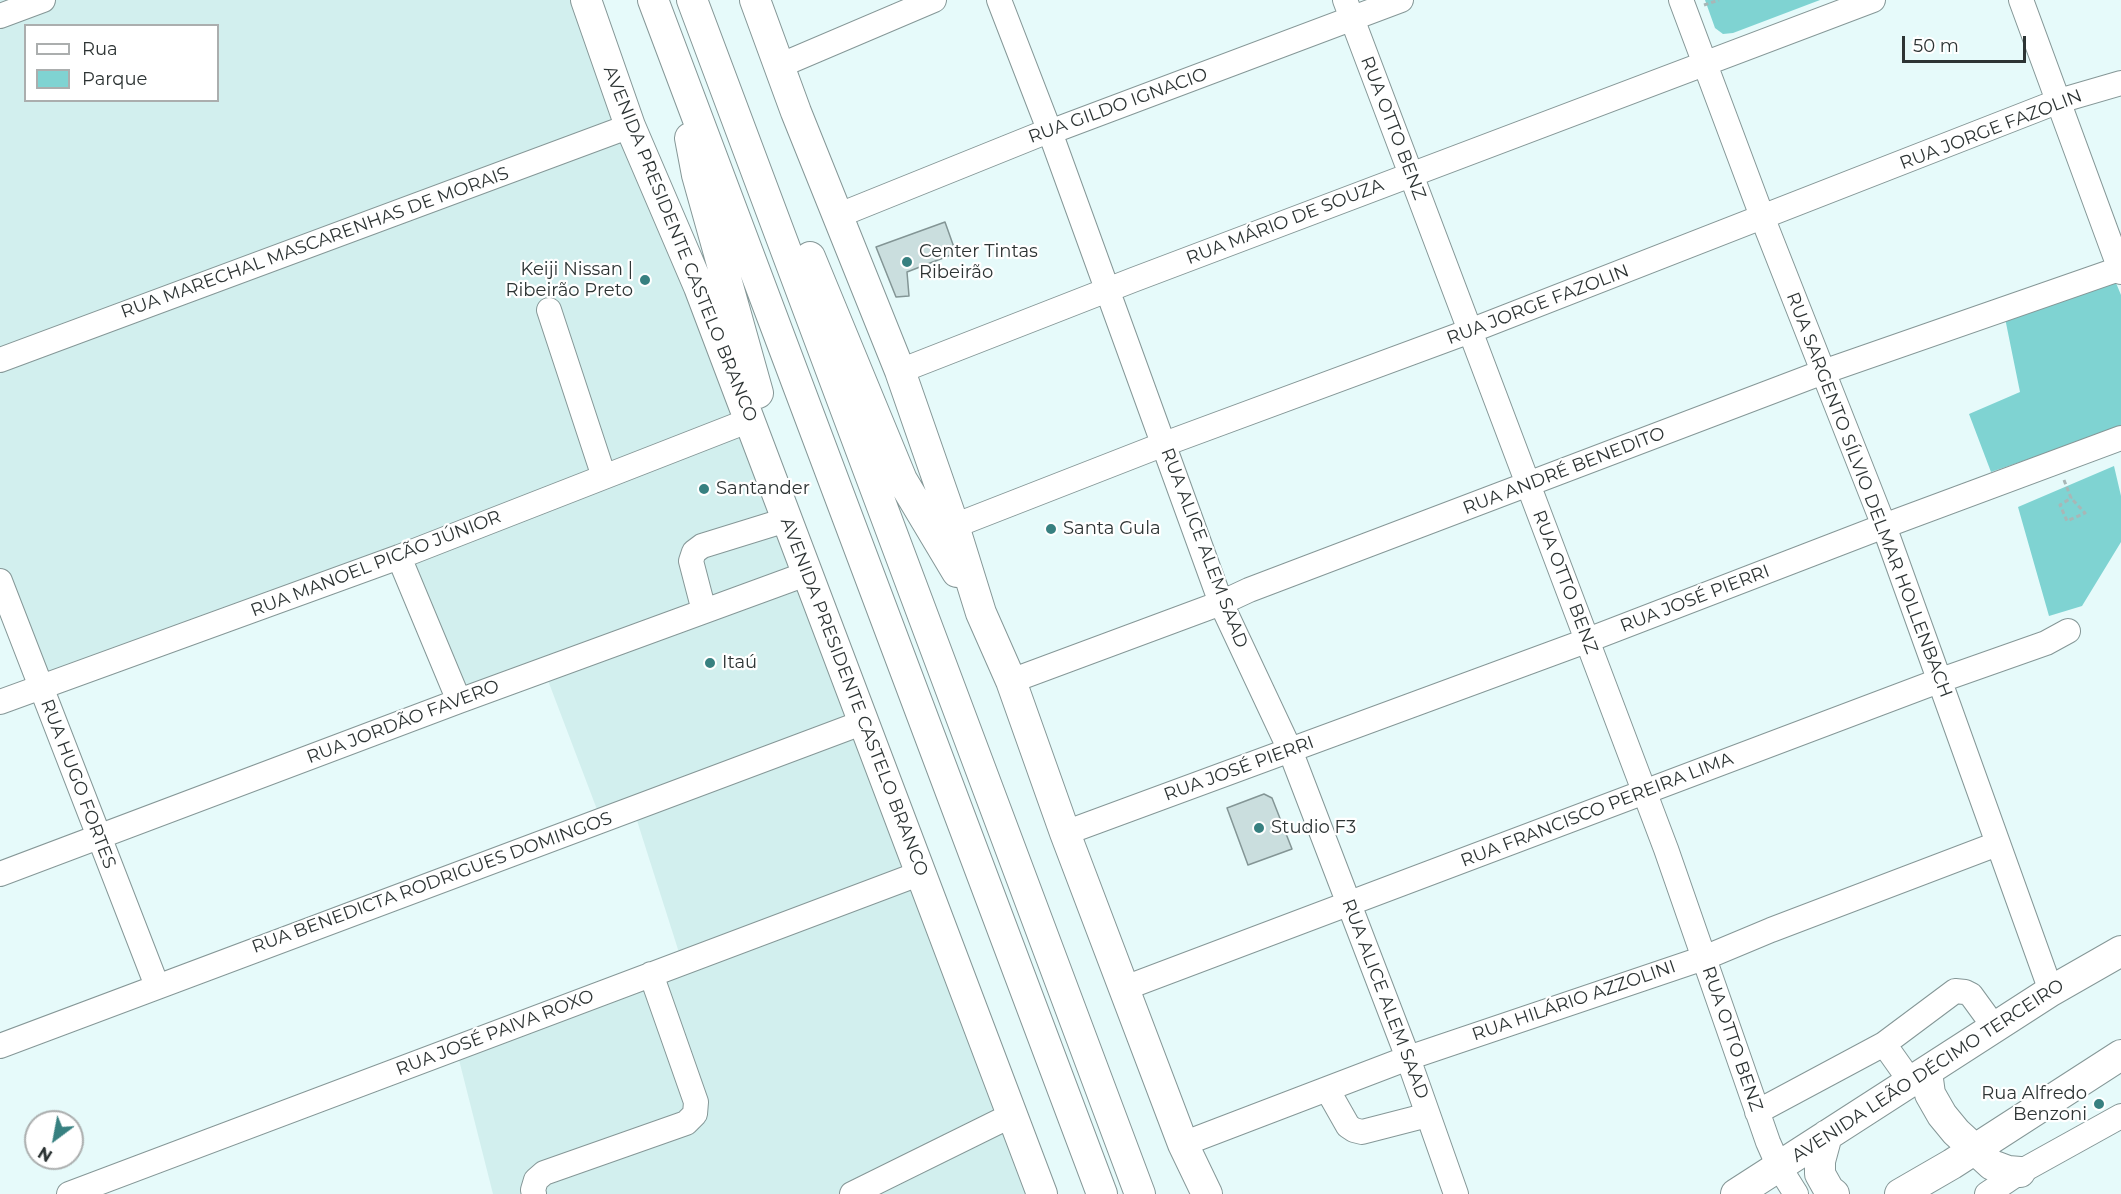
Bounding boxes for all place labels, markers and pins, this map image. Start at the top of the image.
place label: Center Tintas Ribeirão [919,241,1038,284]
marker: Center Tintas Ribeirão [900,255,914,269]
place label: Keiji Nissan | Ribeirão Preto [505,259,633,302]
marker: Keiji Nissan | Ribeirão Preto [638,273,652,287]
place label: Santander [716,478,810,500]
marker: Santander [697,482,711,496]
place label: Santa Gula [1063,518,1161,540]
marker: Santa Gula [1044,522,1058,536]
place label: Itaú [722,652,757,674]
marker: Itaú [703,656,717,670]
place label: Studio F3 [1271,817,1356,839]
marker: Studio F3 [1252,821,1266,835]
place label: Rua Alfredo Benzoni [1981,1083,2087,1126]
marker: Rua Alfredo Benzoni [2092,1097,2106,1111]

